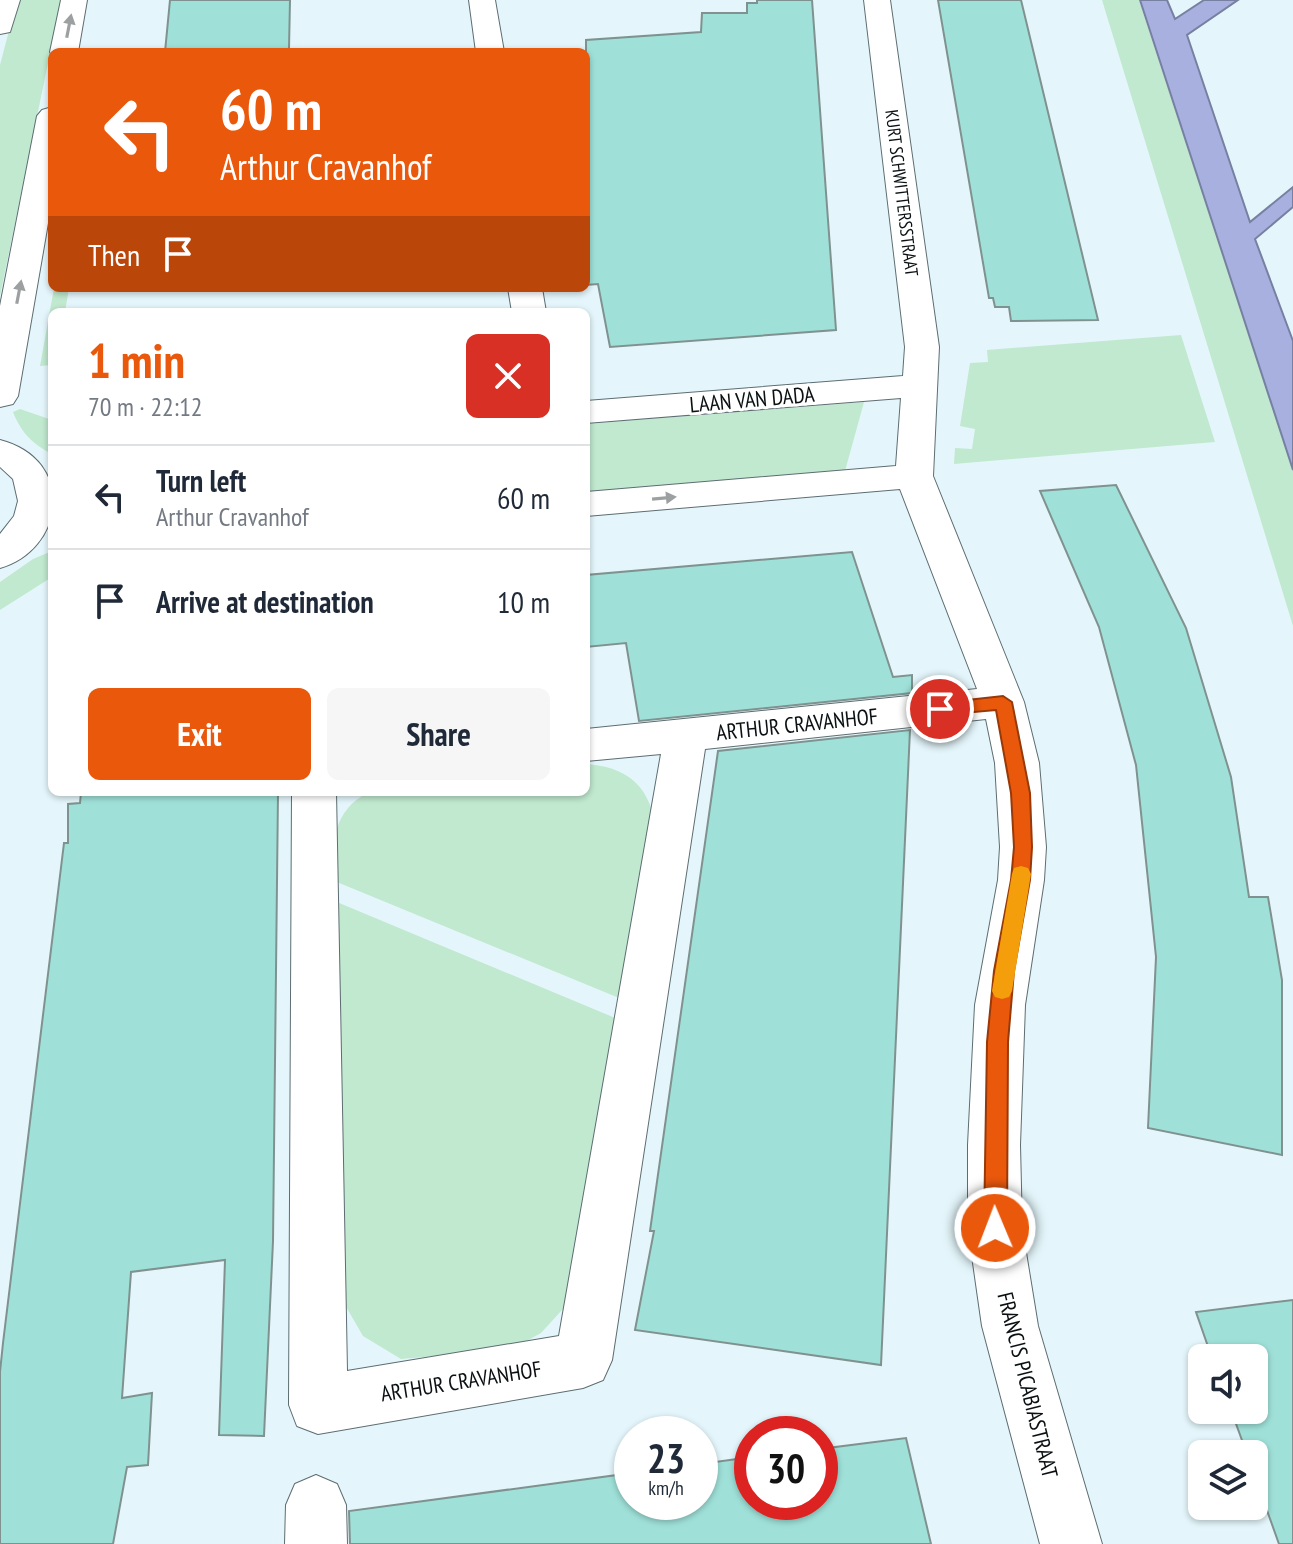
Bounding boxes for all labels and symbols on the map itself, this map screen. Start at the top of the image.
one-way arrow [63,13,76,38]
street label: KURT SCHWITTERSSTRAAT [880,108,924,278]
one-way arrow [13,279,26,304]
street label: LAAN VAN DADA [688,380,816,418]
one-way arrow [652,491,677,504]
pin [906,675,974,743]
street label: ARTHUR CRAVANHOF [715,702,879,746]
position arrow [953,1186,1037,1270]
street label: FRANCIS PICABIASTRAAT [991,1289,1065,1481]
street label: ARTHUR CRAVANHOF [379,1354,543,1408]
speed limit sign: 30 [734,1416,838,1520]

